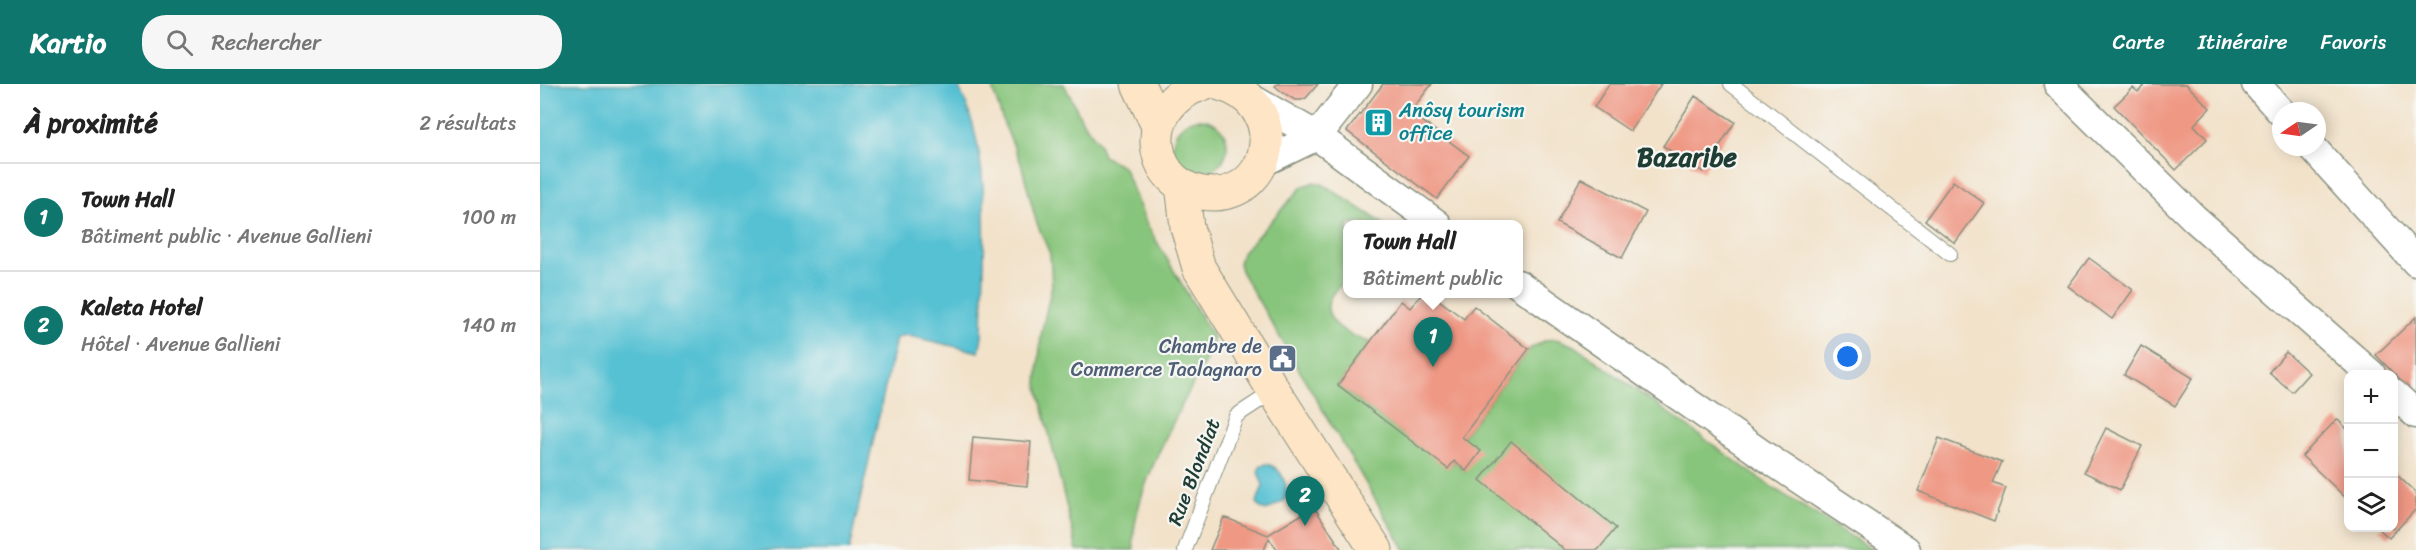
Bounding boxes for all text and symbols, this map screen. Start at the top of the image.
search box [142,15,562,69]
text: Kartio [30,18,106,67]
text: Rechercher [211,23,321,62]
text: Carte [2113,23,2165,61]
text: Itinéraire [2198,23,2288,61]
text: Favoris [2321,23,2386,61]
icon: search [163,26,196,59]
place label: Anôsy tourism office [1398,93,1525,151]
text: À proximité [24,100,158,146]
north arrow [2272,102,2326,156]
text: 2 résultats [419,106,516,141]
building icon: Anôsy tourism office [1362,106,1394,138]
district label: Bazaribe [1637,134,1738,180]
text: Town Hall [81,180,174,219]
text: 1 [39,200,48,235]
text: 100 m [462,200,516,235]
text: Bâtiment public · Avenue Gallieni [81,219,372,254]
popup [1343,220,1523,298]
text: Town Hall [1363,222,1456,261]
text: Bâtiment public [1363,261,1503,296]
text: Kaleta Hotel [81,288,203,327]
text: 2 [38,308,49,343]
text: 140 m [462,308,516,343]
pin: 1 [1414,318,1452,367]
text: Hôtel · Avenue Gallieni [81,327,280,362]
place label: Chambre de Commerce Taolagnaro [1071,329,1262,387]
public building icon: Chambre de Commerce Taolagnaro [1267,342,1299,374]
your location [1833,342,1862,371]
map controls [2344,370,2398,532]
button: + [2344,370,2398,424]
street label: Rue Blondiat [1158,413,1231,531]
button: − [2344,424,2398,478]
pin: 2 [1286,476,1324,526]
button: layers [2344,478,2398,532]

